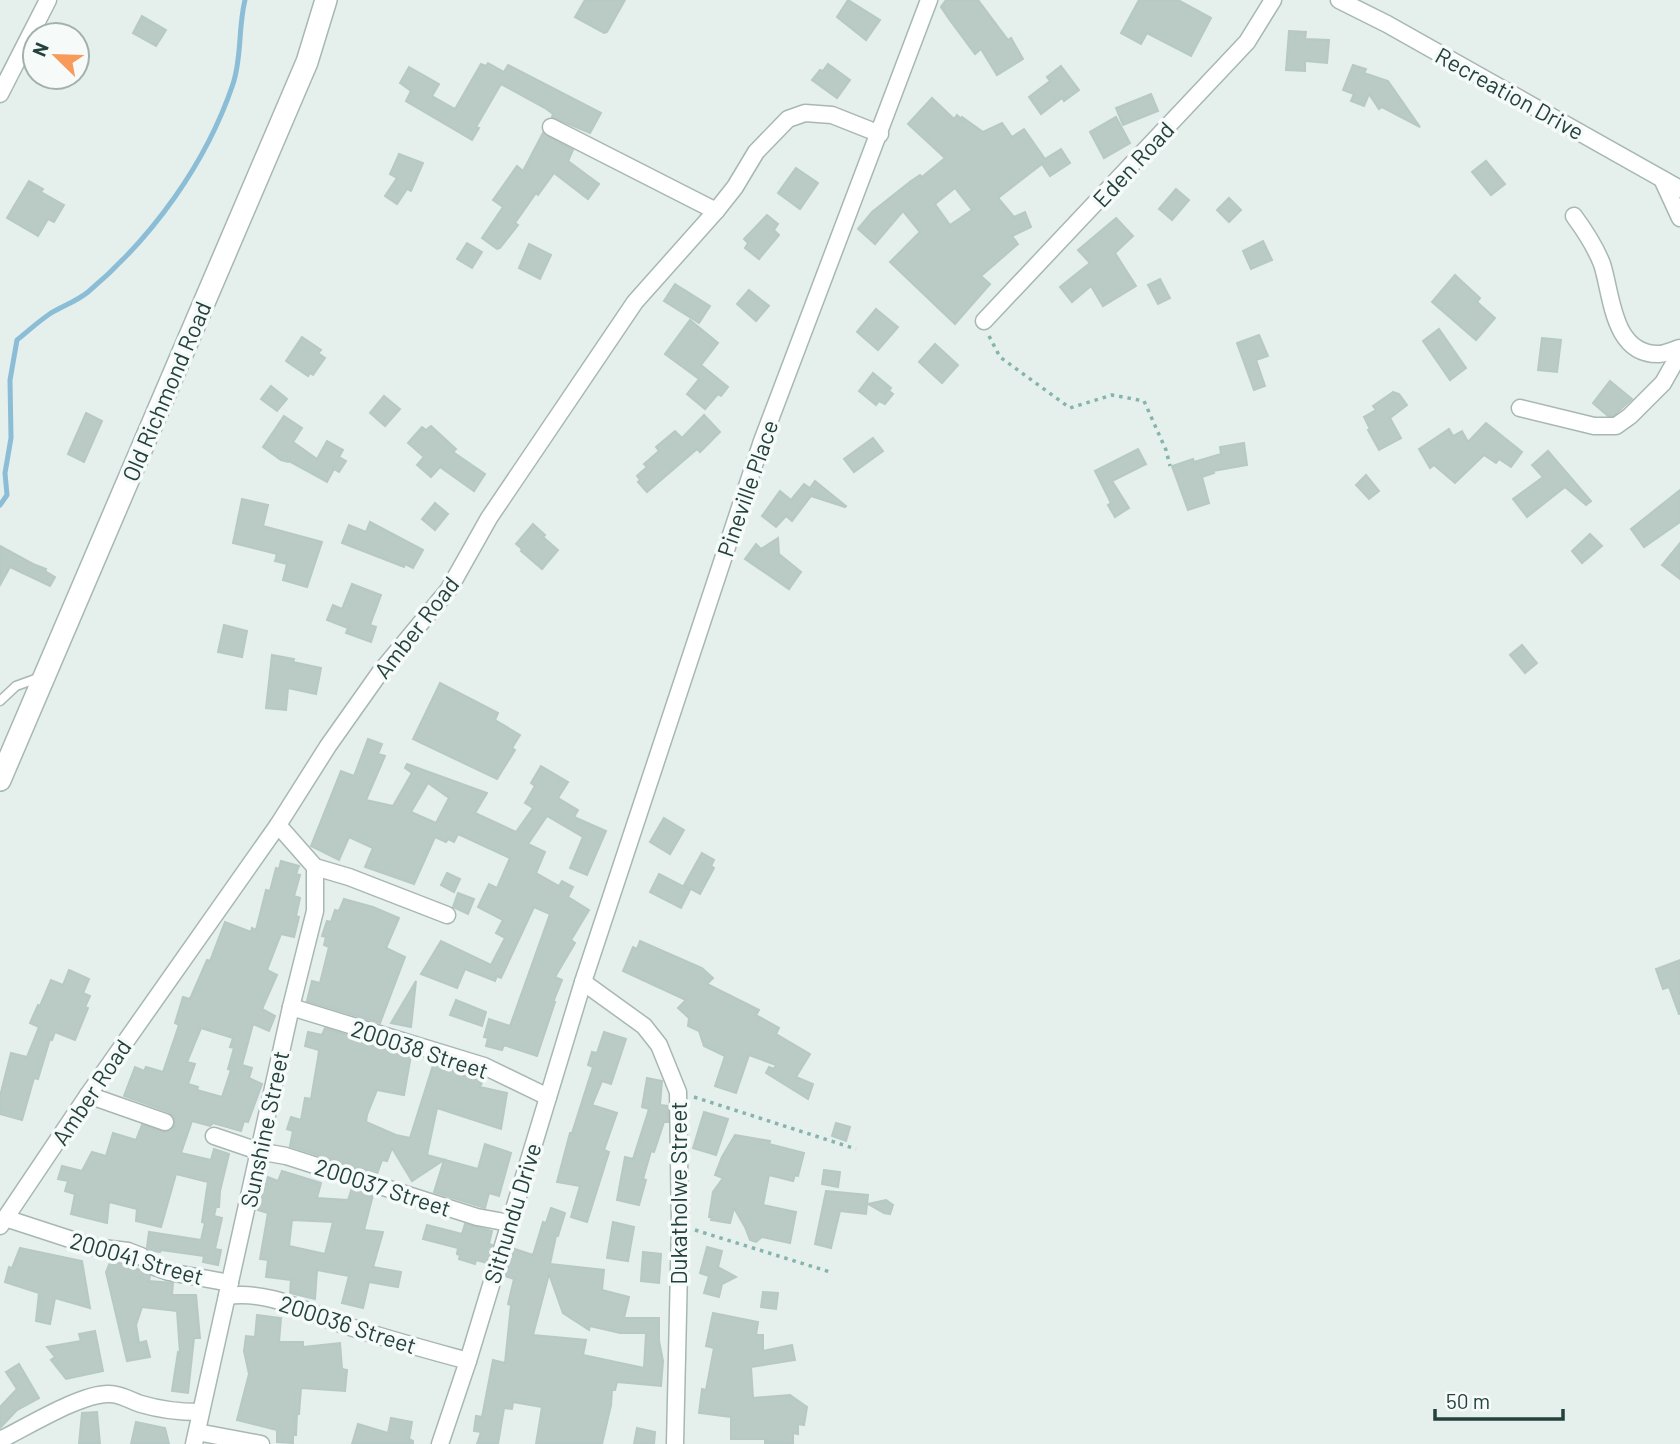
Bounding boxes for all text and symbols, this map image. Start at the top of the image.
north arrow [21,21,91,91]
text: N [27,39,53,59]
street label: Recreation Drive [1431,41,1589,145]
street label: Eden Road [1086,115,1180,213]
street label: Old Richmond Road [115,297,217,485]
street label: Pineville Place [711,416,783,560]
street label: Amber Road [368,571,464,683]
street label: 200038 Street [348,1014,492,1084]
street label: Amber Road [45,1034,137,1150]
street label: Sunshine Street [234,1048,294,1210]
street label: Dukatholwe Street [664,1101,692,1285]
street label: Sithundu Drive [477,1139,547,1287]
street label: 200037 Street [311,1152,455,1222]
street label: 200041 Street [67,1226,207,1290]
street label: 200036 Street [276,1289,420,1359]
scale bar [1435,1378,1563,1422]
text: 50 m [1446,1388,1490,1413]

